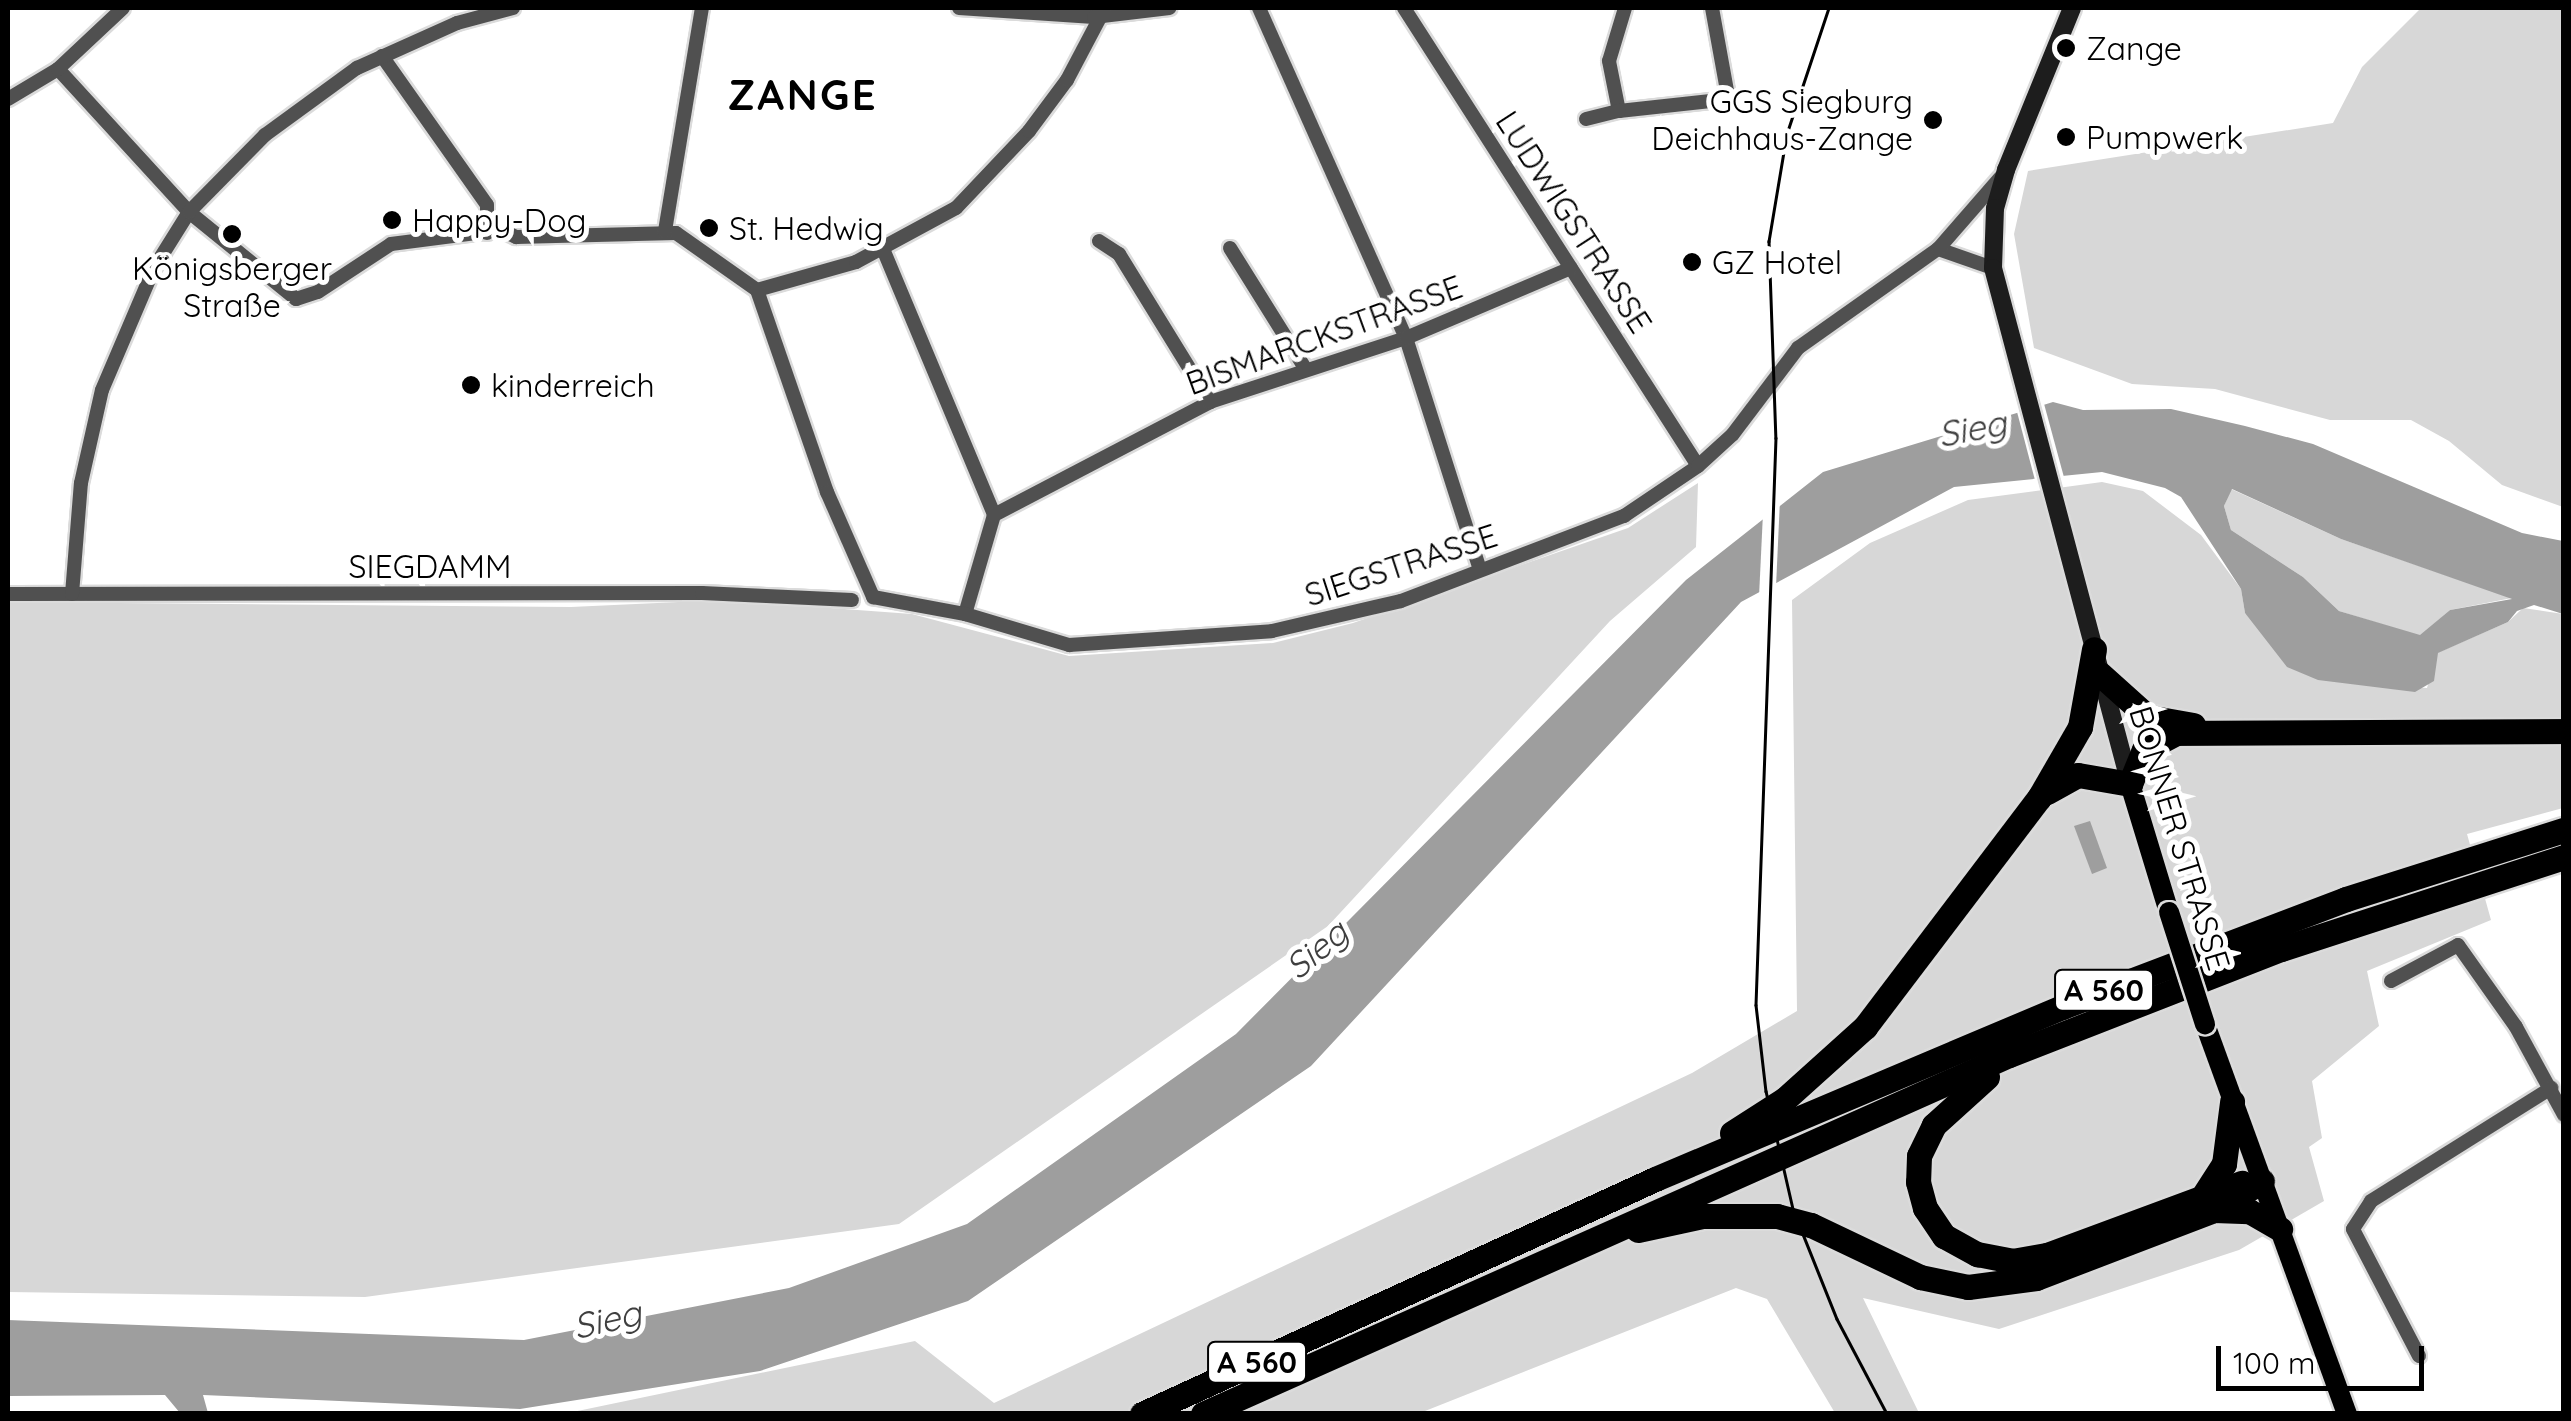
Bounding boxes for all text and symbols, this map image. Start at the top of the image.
place label: Zange [2086,29,2182,67]
marker: Zange [2055,37,2077,59]
district label: ZANGE [728,70,878,120]
place label: GGS Siegburg Deichhaus-Zange [1651,83,1913,158]
street label: LUDWIGSTRASSE [1488,104,1660,340]
marker: GGS Siegburg Deichhaus-Zange [1922,109,1944,131]
place label: Pumpwerk [2086,118,2243,156]
marker: Pumpwerk [2055,126,2077,148]
place label: Happy-Dog [412,201,586,239]
marker: Happy-Dog [381,209,403,231]
place label: St. Hedwig [729,209,884,247]
marker: St. Hedwig [698,217,720,239]
marker: Königsberger Straße [221,223,243,245]
place label: GZ Hotel [1712,243,1842,281]
place label: Königsberger Straße [132,250,332,325]
marker: GZ Hotel [1681,251,1703,273]
street label: BISMARCKSTRASSE [1181,267,1467,403]
place label: kinderreich [491,366,655,404]
marker: kinderreich [460,374,482,396]
water label: Sieg [1934,401,2010,455]
street label: SIEGSTRASSE [1300,516,1502,614]
street label: SIEGDAMM [349,547,511,585]
street label: BONNER STRASSE [2122,701,2238,975]
water label: Sieg [1276,911,1356,987]
road number: A 560 [2054,965,2154,1015]
water label: Sieg [569,1291,645,1347]
scale bar [2221,1326,2428,1388]
road number: A 560 [1207,1337,1307,1387]
text: 100 m [2233,1344,2315,1382]

